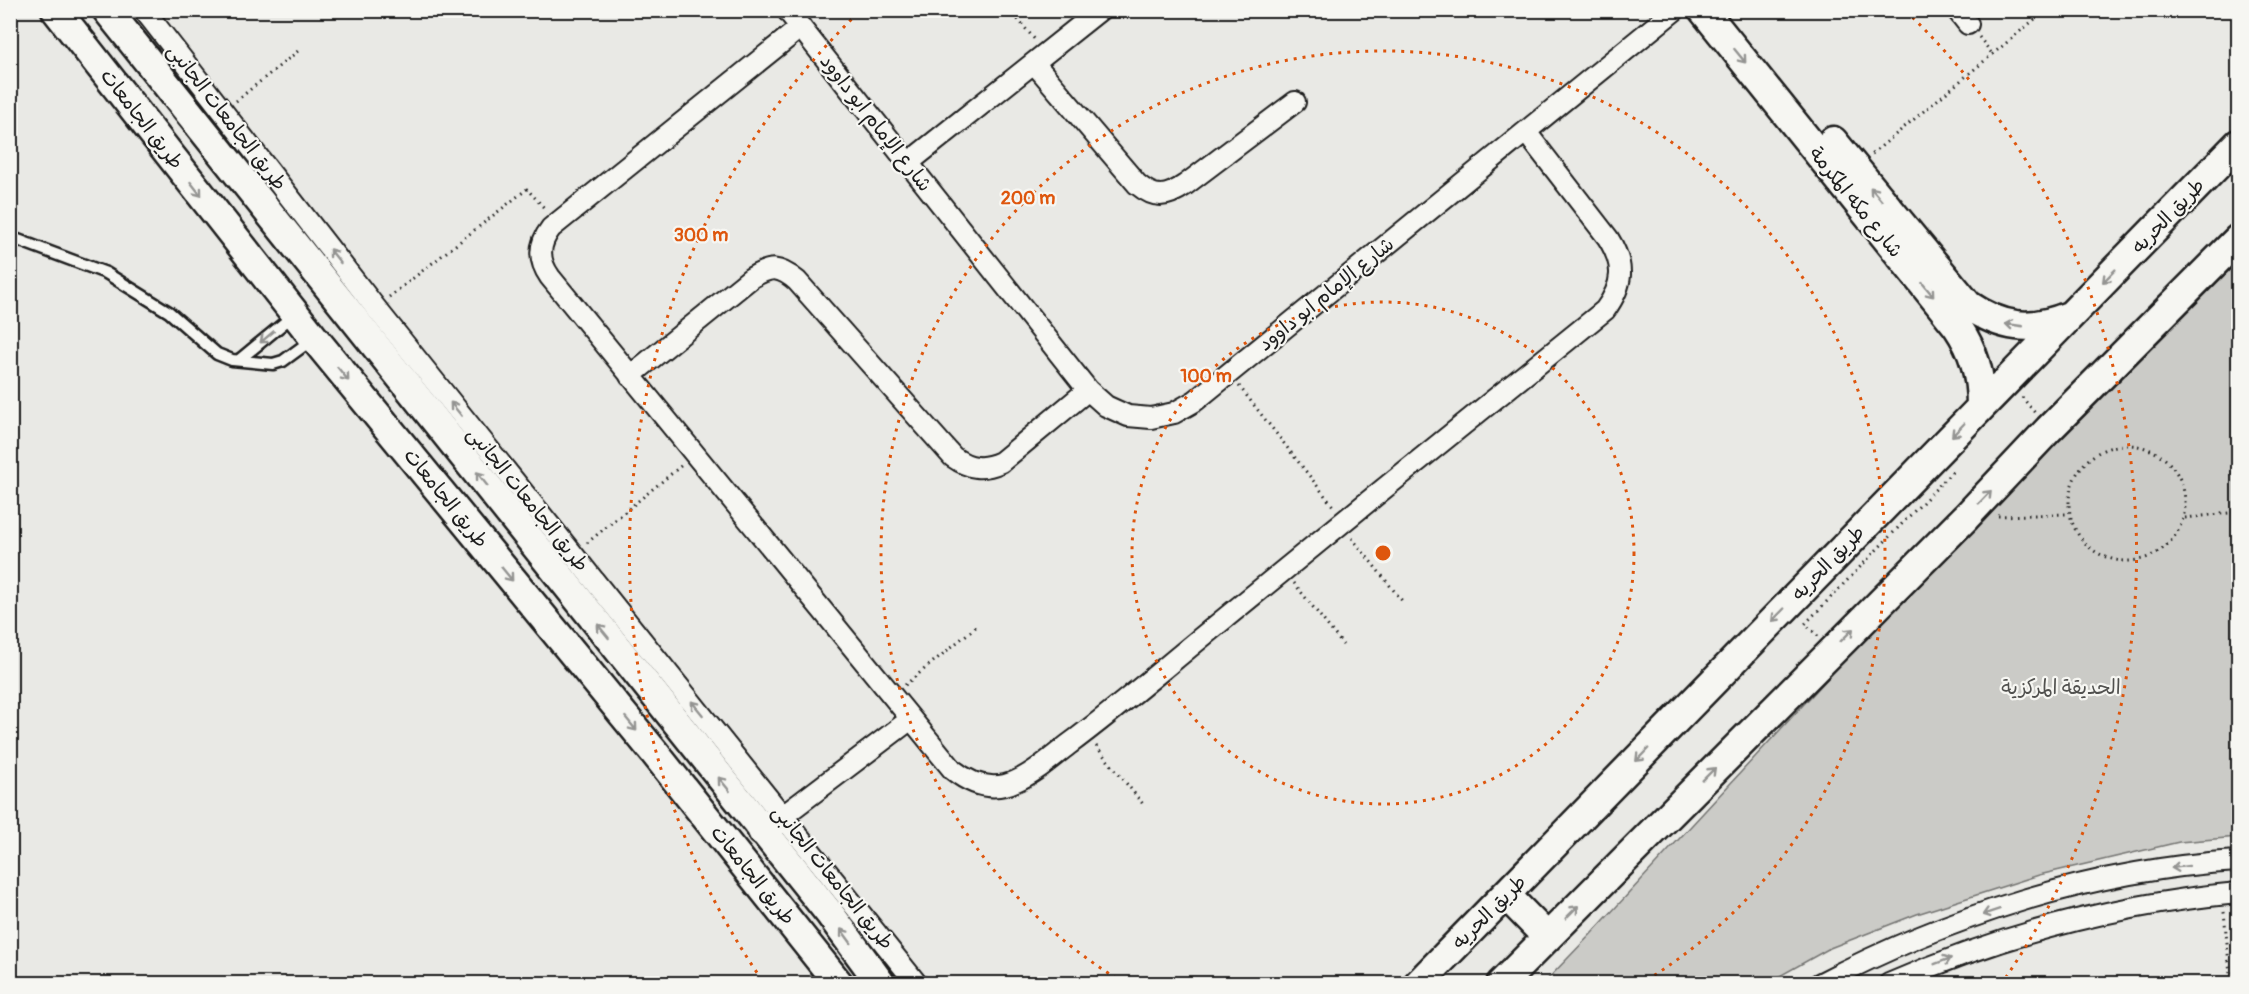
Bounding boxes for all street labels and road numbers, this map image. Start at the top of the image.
street label: طريق الجامعات الجانبى [162,38,292,196]
street label: شارع الإمام ابو داوود [813,49,937,198]
street label: طريق الجامعات [95,64,189,174]
street label: شارع مكه المكرمة [1803,142,1908,263]
street label: طريق الحريه [2126,173,2210,259]
street label: شارع الإمام ابو داوود [1253,232,1400,358]
street label: طريق الجامعات الجانبى [462,421,594,577]
street label: طريق الجامعات [398,443,494,553]
street label: طريق الحريه [1786,520,1870,606]
street label: طريق الجامعات الجانبى [767,799,899,955]
street label: طريق الجامعات [705,820,801,930]
street label: طريق الحريه [1447,870,1531,954]

